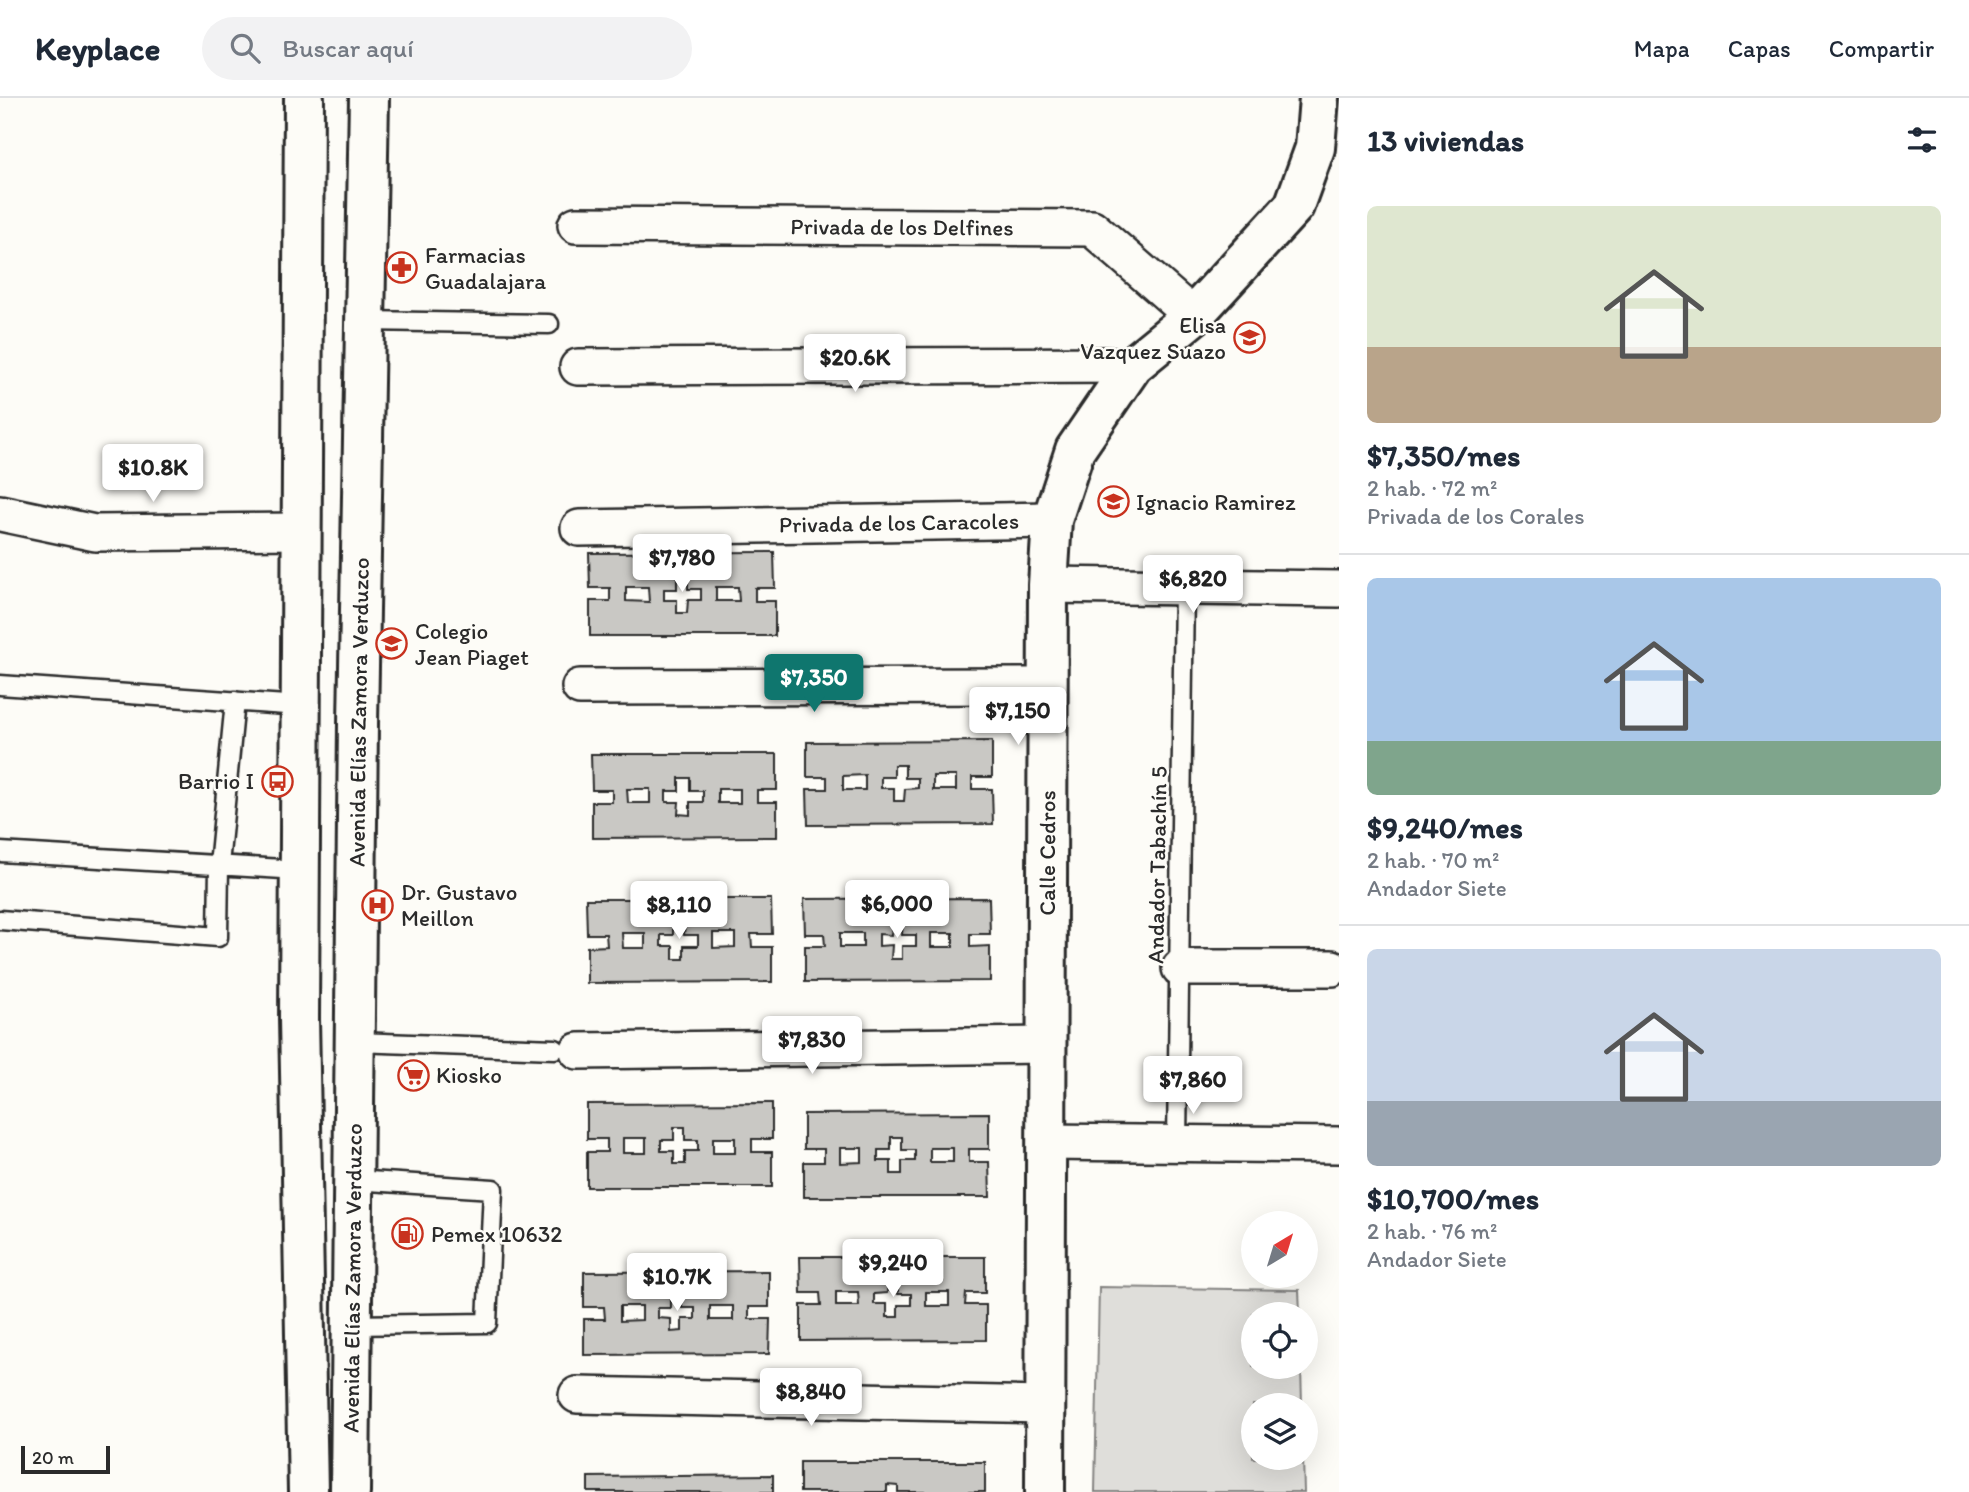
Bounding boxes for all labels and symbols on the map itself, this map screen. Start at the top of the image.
street label: Privada de los Delfines [790,212,1014,242]
place label: Farmacias Guadalajara [425,241,546,295]
pharmacy icon: Farmacias Guadalajara [385,251,419,285]
place label: Elisa Vazquez Suazo [1080,311,1226,365]
school or university icon: Elisa Vazquez Suazo [1232,321,1266,355]
pin: $20.6K [798,334,912,394]
pin: $10.8K [96,444,210,504]
school or university icon: Ignacio Ramirez [1096,485,1130,519]
place label: Ignacio Ramirez [1136,488,1296,516]
street label: Privada de los Caracoles [779,507,1019,539]
pin: $7,780 [625,534,739,594]
pin: $6,820 [1136,556,1250,615]
street label: Avenida Elías Zamora Verduzco [343,557,375,867]
place label: Colegio Jean Piaget [415,617,529,671]
school or university icon: Colegio Jean Piaget [375,627,409,661]
pin: $7,350 [757,654,871,714]
pin: $7,150 [961,688,1075,747]
bus stop icon: Barrio I [260,764,294,798]
street label: Andador Tabachín 5 [1141,766,1173,964]
place label: Barrio I [178,767,254,795]
street label: Calle Cedros [1033,790,1061,916]
place label: Dr. Gustavo Meillon [401,878,517,932]
pin: $6,000 [840,880,954,940]
pin: $8,110 [622,882,736,941]
hospital icon: Dr. Gustavo Meillon [361,888,395,922]
pin: $7,830 [755,1016,869,1076]
pin: $7,860 [1136,1056,1250,1116]
supermarket icon: Kiosko [396,1058,430,1092]
place label: Kiosko [436,1061,502,1089]
street label: Avenida Elías Zamora Verduzco [337,1123,368,1433]
north arrow [1241,1211,1318,1288]
fuel station icon: Pemex 10632 [391,1217,425,1251]
place label: Pemex 10632 [431,1220,562,1248]
pin: $9,240 [836,1240,950,1299]
pin: $10.7K [620,1254,734,1313]
pin: $8,840 [754,1368,868,1428]
scale bar [21,1443,110,1475]

